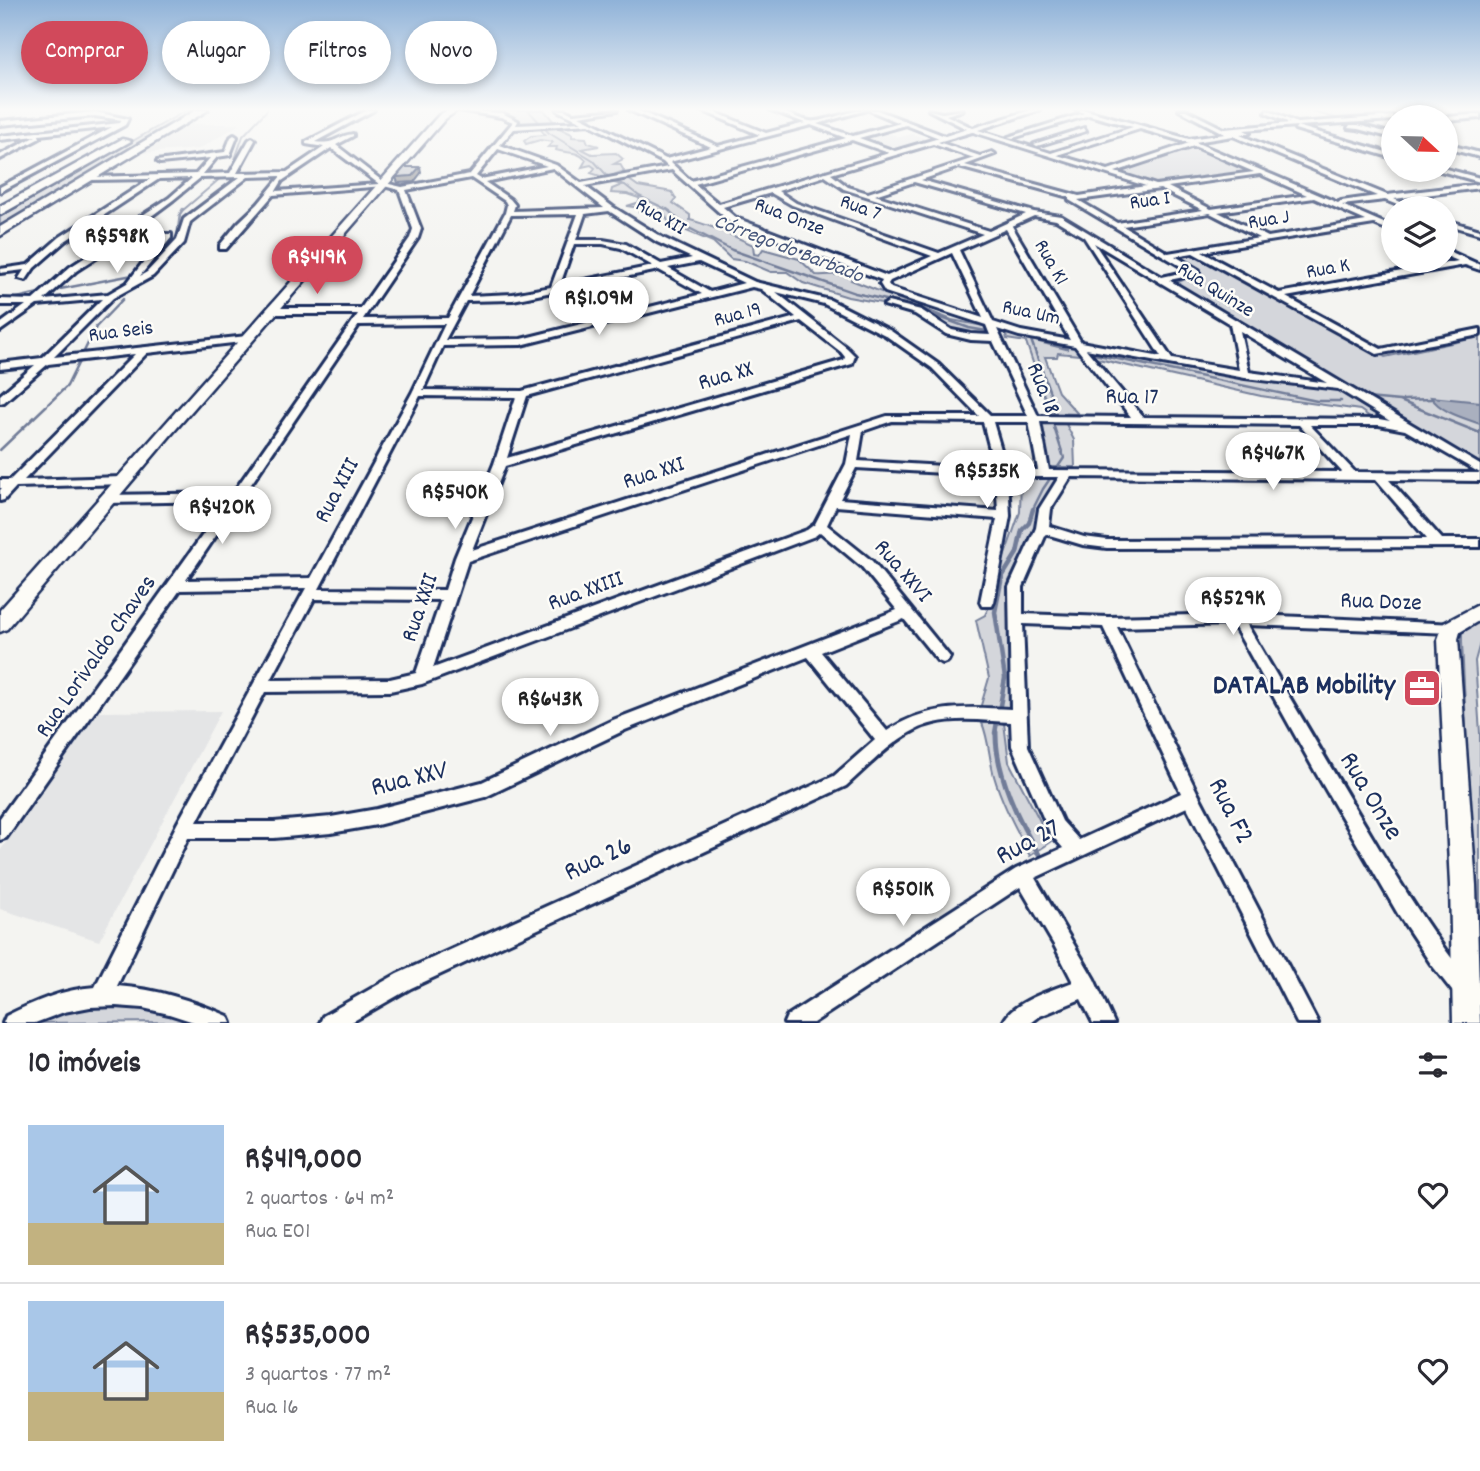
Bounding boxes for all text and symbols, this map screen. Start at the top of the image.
chip: Comprar [21,21,148,84]
chip: Alugar [162,21,270,84]
chip: Filtros [284,21,391,84]
chip: Novo [405,21,497,84]
north arrow [1381,105,1458,182]
map controls [1381,105,1458,273]
street label: Rua I [1128,184,1173,220]
street label: Rua 7 [835,188,885,230]
street label: Rua XII [629,191,691,245]
street label: Rua Onze [750,191,828,245]
button: layers [1381,196,1458,273]
street label: Rua J [1246,203,1292,239]
water label: Córrego do Barbado [709,208,868,293]
pin: R$598K [60,216,174,275]
text: R$598K [85,221,149,254]
street label: Rua K1 [1025,235,1075,291]
pin: R$419K [260,236,374,296]
text: R$419K [288,242,346,275]
street label: Rua K [1304,251,1352,289]
street label: Rua Quinze [1171,255,1259,327]
pin: R$1.09M [534,278,664,337]
text: R$1.09M [565,283,633,316]
street label: Rua Um [999,293,1063,335]
street label: Rua 19 [711,295,765,337]
street label: Rua Seis [87,314,155,352]
street label: Rua XX [695,353,757,401]
street label: Rua 18 [1016,358,1068,420]
street label: Rua 17 [1105,381,1159,415]
pin: R$467K [1216,433,1330,492]
text: R$467K [1241,438,1305,471]
street label: Rua XXI [619,448,690,500]
pin: R$535K [930,450,1044,510]
street label: Rua XIII [307,452,370,530]
text: R$535K [955,456,1020,489]
pin: R$540K [398,472,512,531]
text: R$540K [422,477,488,510]
pin: R$420K [165,486,279,546]
text: R$420K [189,492,255,525]
street label: Rua XXVI [865,533,940,612]
street label: Rua XXIII [544,562,629,621]
street label: Rua Lorivaldo Chaves [28,569,166,745]
street label: Rua XXII [393,569,449,647]
pin: R$529K [1176,578,1290,637]
text: R$529K [1201,583,1265,616]
street label: Rua Doze [1340,585,1422,621]
office icon: DATALAB Mobility [1401,667,1443,709]
place label: DATALAB Mobility [1213,668,1397,708]
pin: R$643K [493,678,607,738]
text: R$643K [518,684,582,717]
street label: Rua Onze [1327,745,1411,849]
street label: Rua XXV [367,752,453,810]
street label: Rua F2 [1195,772,1263,852]
street label: Rua 27 [989,810,1069,878]
street label: Rua 26 [558,828,640,894]
pin: R$501K [846,869,960,928]
text: R$501K [872,874,934,907]
text: 10 imóveis [28,1044,141,1087]
icon: filters [1414,1046,1452,1084]
text: R$419,000 [245,1140,362,1183]
icon: home [84,1153,168,1237]
icon: heart [1414,1176,1452,1214]
text: 2 quartos · 64 m² [245,1183,394,1216]
text: Rua E01 [245,1216,310,1249]
text: R$535,000 [245,1316,371,1359]
icon: home [84,1329,168,1413]
icon: heart [1414,1352,1452,1390]
text: 3 quartos · 77 m² [245,1359,391,1392]
text: Rua 16 [245,1392,298,1425]

